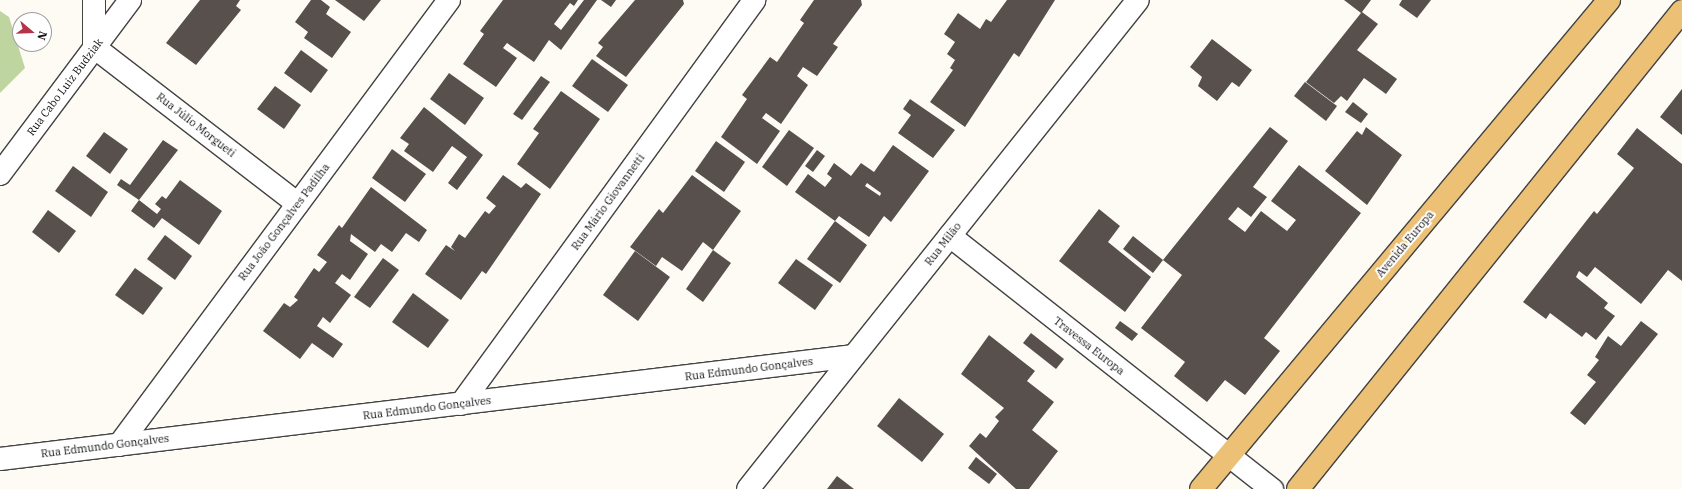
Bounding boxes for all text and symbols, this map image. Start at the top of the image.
north arrow [12,12,52,52]
text: N [34,29,50,42]
street label: Rua Cabo Luiz Budziak [24,36,106,138]
street label: Rua Júlio Morgueti [154,90,238,160]
street label: Rua Mário Giovannetti [569,151,647,253]
street label: Rua João Gonçalves Padilha [236,161,332,283]
street label: Avenida Europa [1373,208,1437,280]
street label: Rua Milão [922,220,964,268]
street label: Travessa Europa [1051,314,1127,378]
street label: Rua Edmundo Gonçalves [684,355,814,383]
street label: Rua Edmundo Gonçalves [362,394,492,422]
street label: Rua Edmundo Gonçalves [40,432,170,460]

